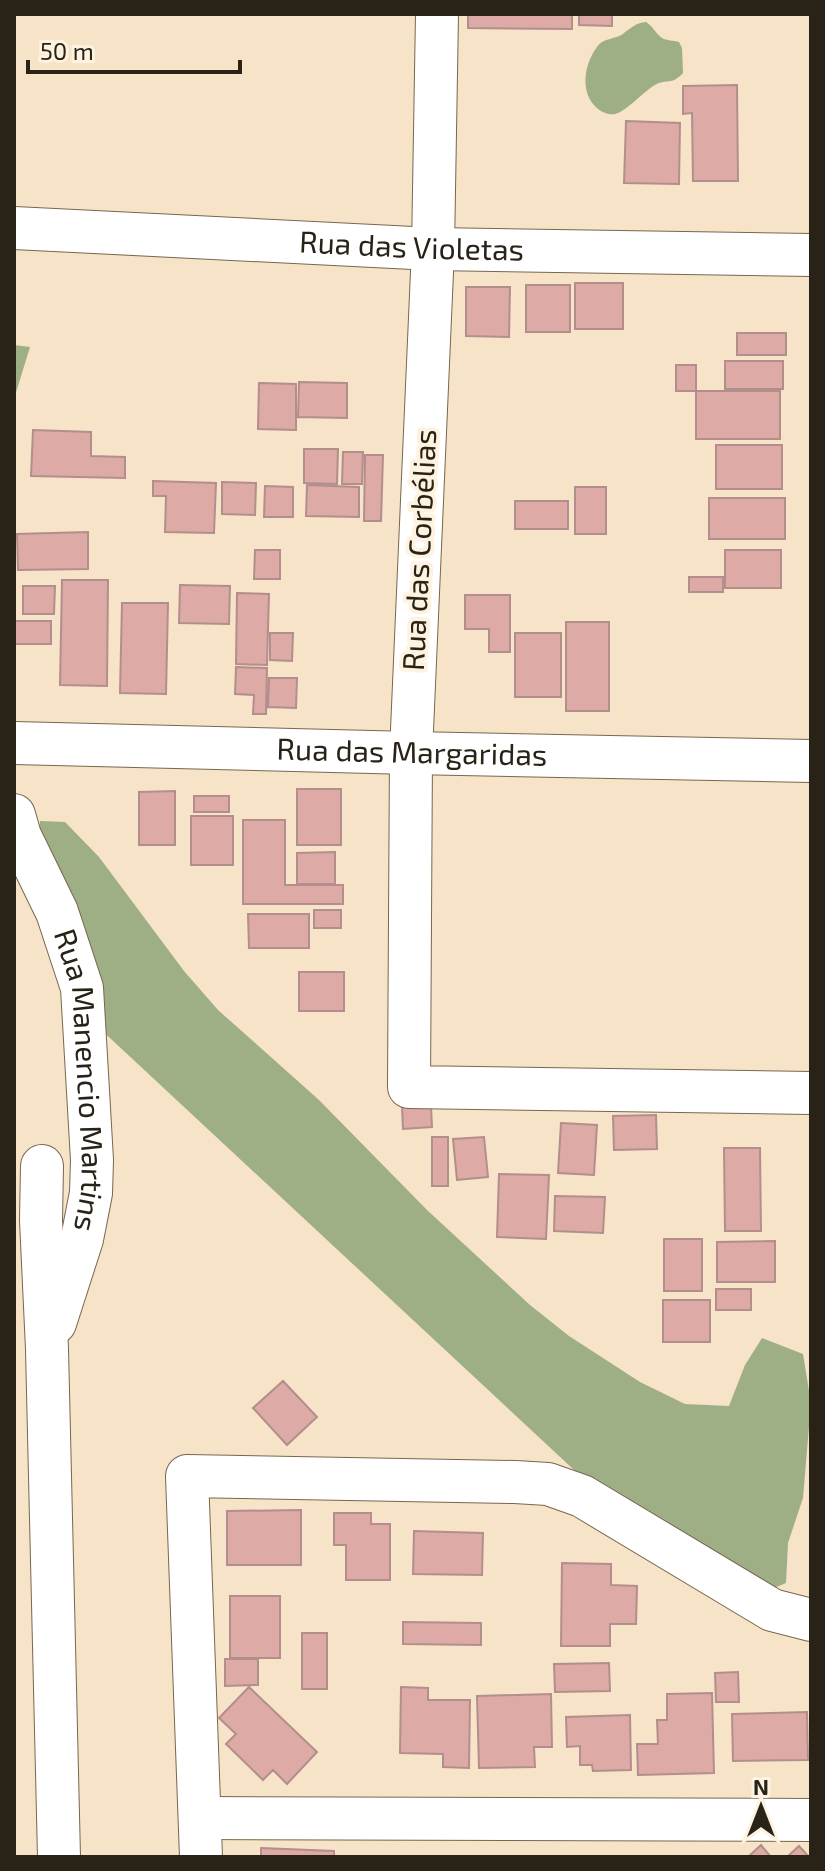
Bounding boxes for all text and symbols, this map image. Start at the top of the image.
scale bar [28,24,240,74]
text: 50 m [40,36,94,65]
street label: Rua das Violetas [298,222,524,266]
street label: Rua das Corbélias [394,428,442,672]
street label: Rua das Margaridas [276,730,548,772]
street label: Rua Manencio Martins [48,924,112,1235]
north arrow [721,1767,801,1847]
text: N [753,1773,769,1799]

